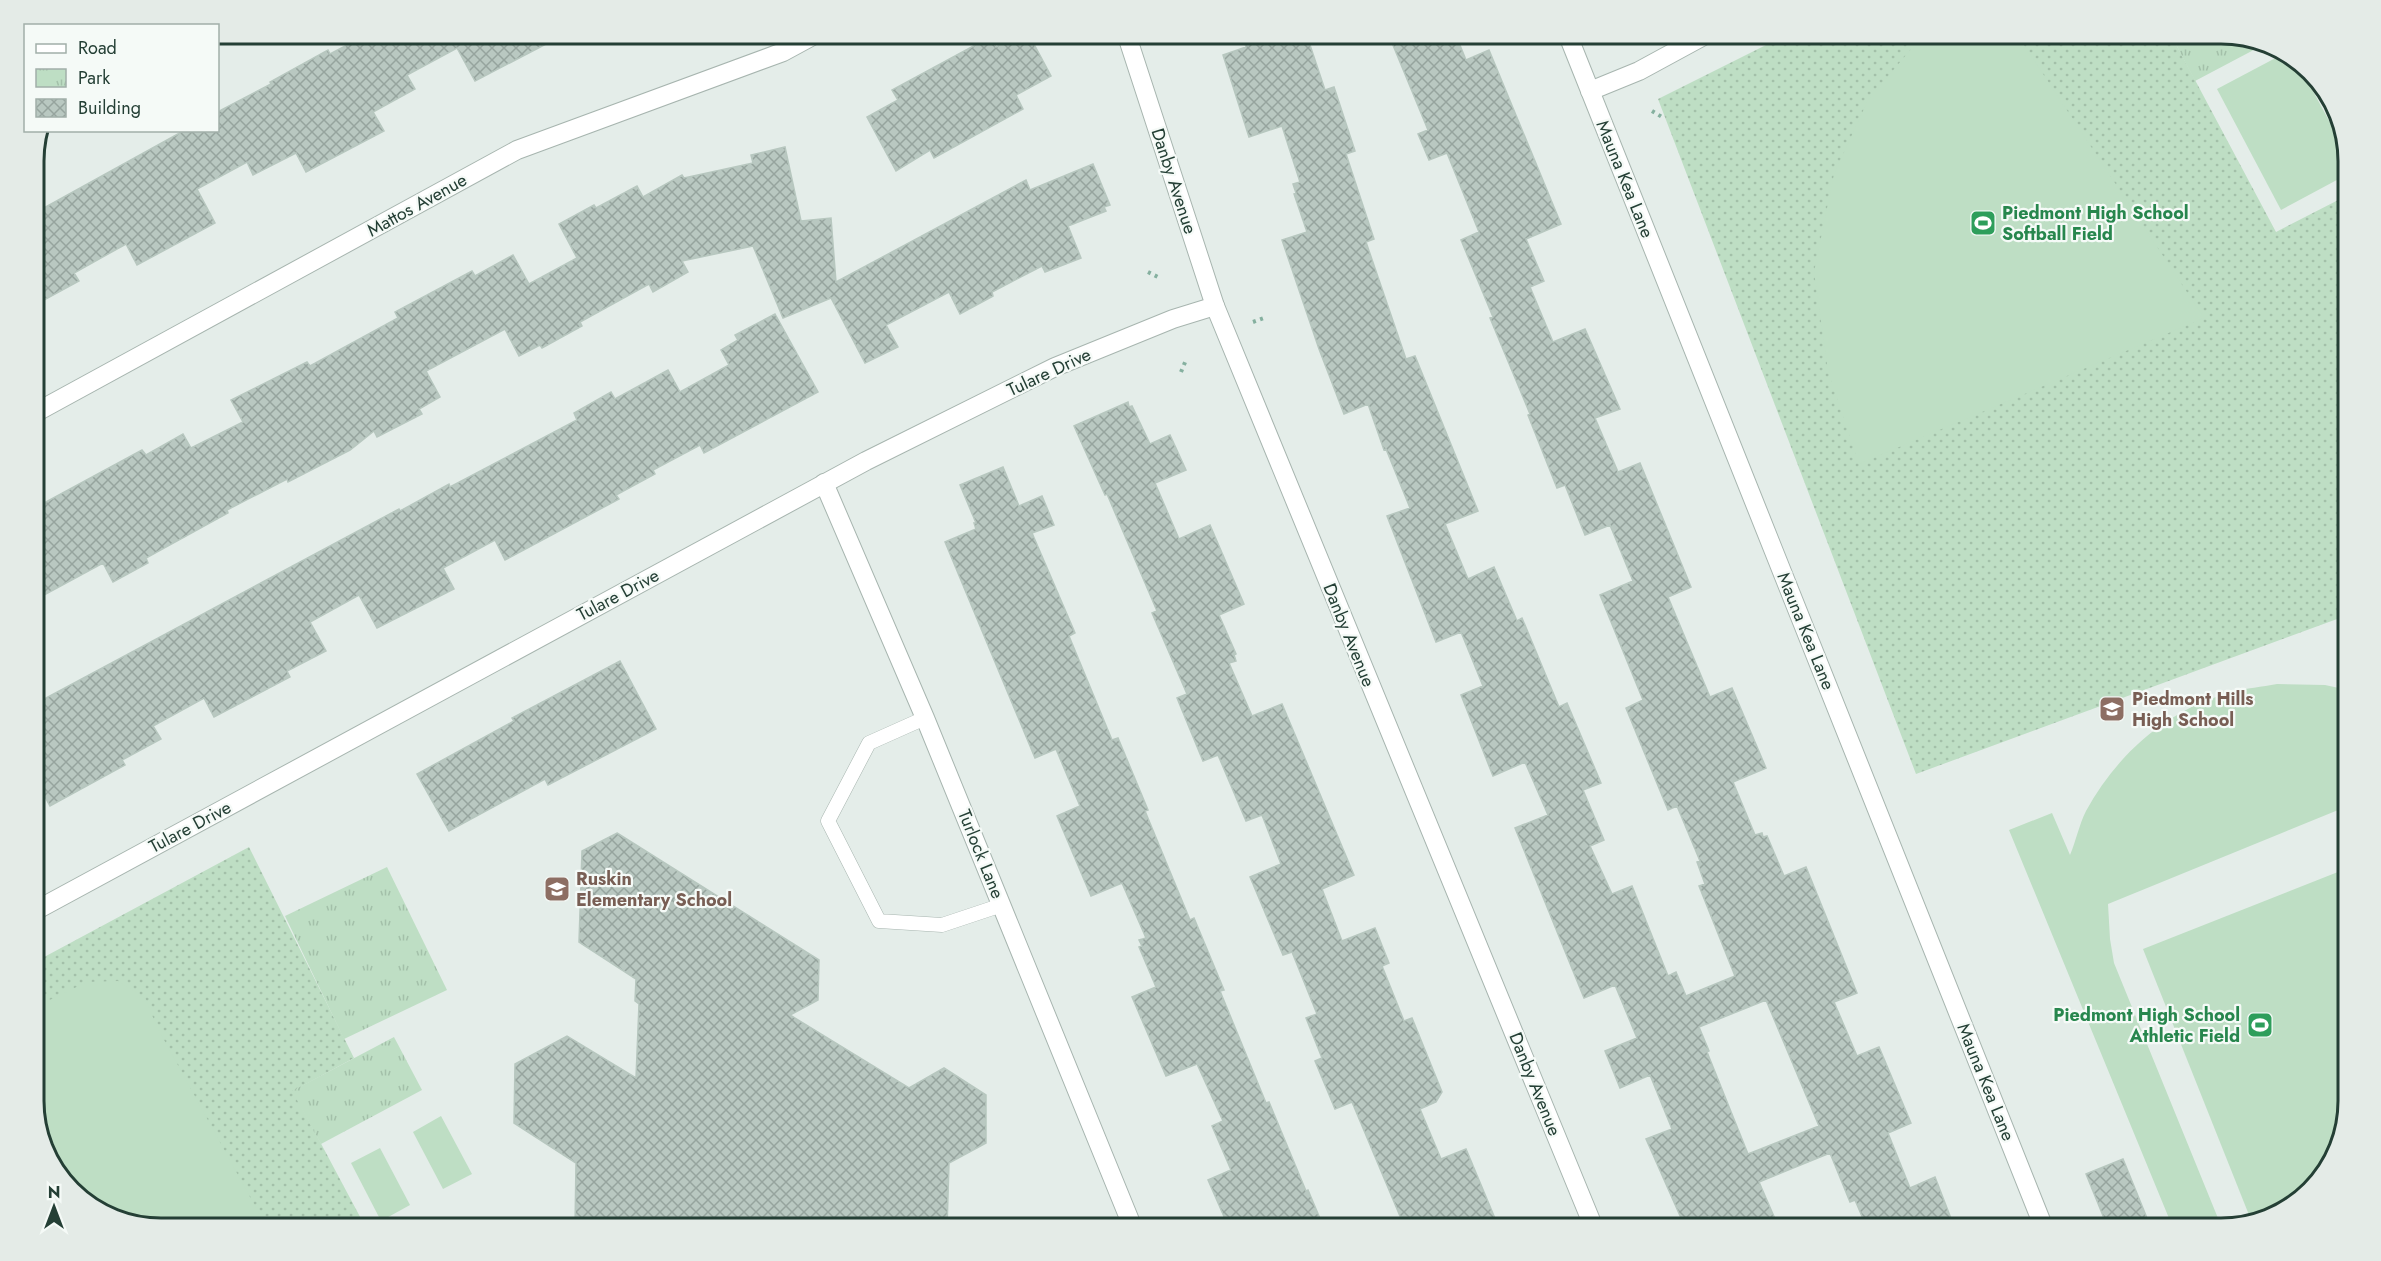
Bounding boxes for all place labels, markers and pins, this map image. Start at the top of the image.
place label: Piedmont High School Softball Field [2002,200,2189,247]
sports icon: Piedmont High School Softball Field [1968,208,1998,238]
place label: Piedmont Hills High School [2132,686,2254,733]
school or university icon: Piedmont Hills High School [2097,694,2127,724]
place label: Ruskin Elementary School [576,866,732,913]
school or university icon: Ruskin Elementary School [542,874,572,904]
place label: Piedmont High School Athletic Field [2053,1002,2240,1049]
sports icon: Piedmont High School Athletic Field [2245,1010,2275,1040]

